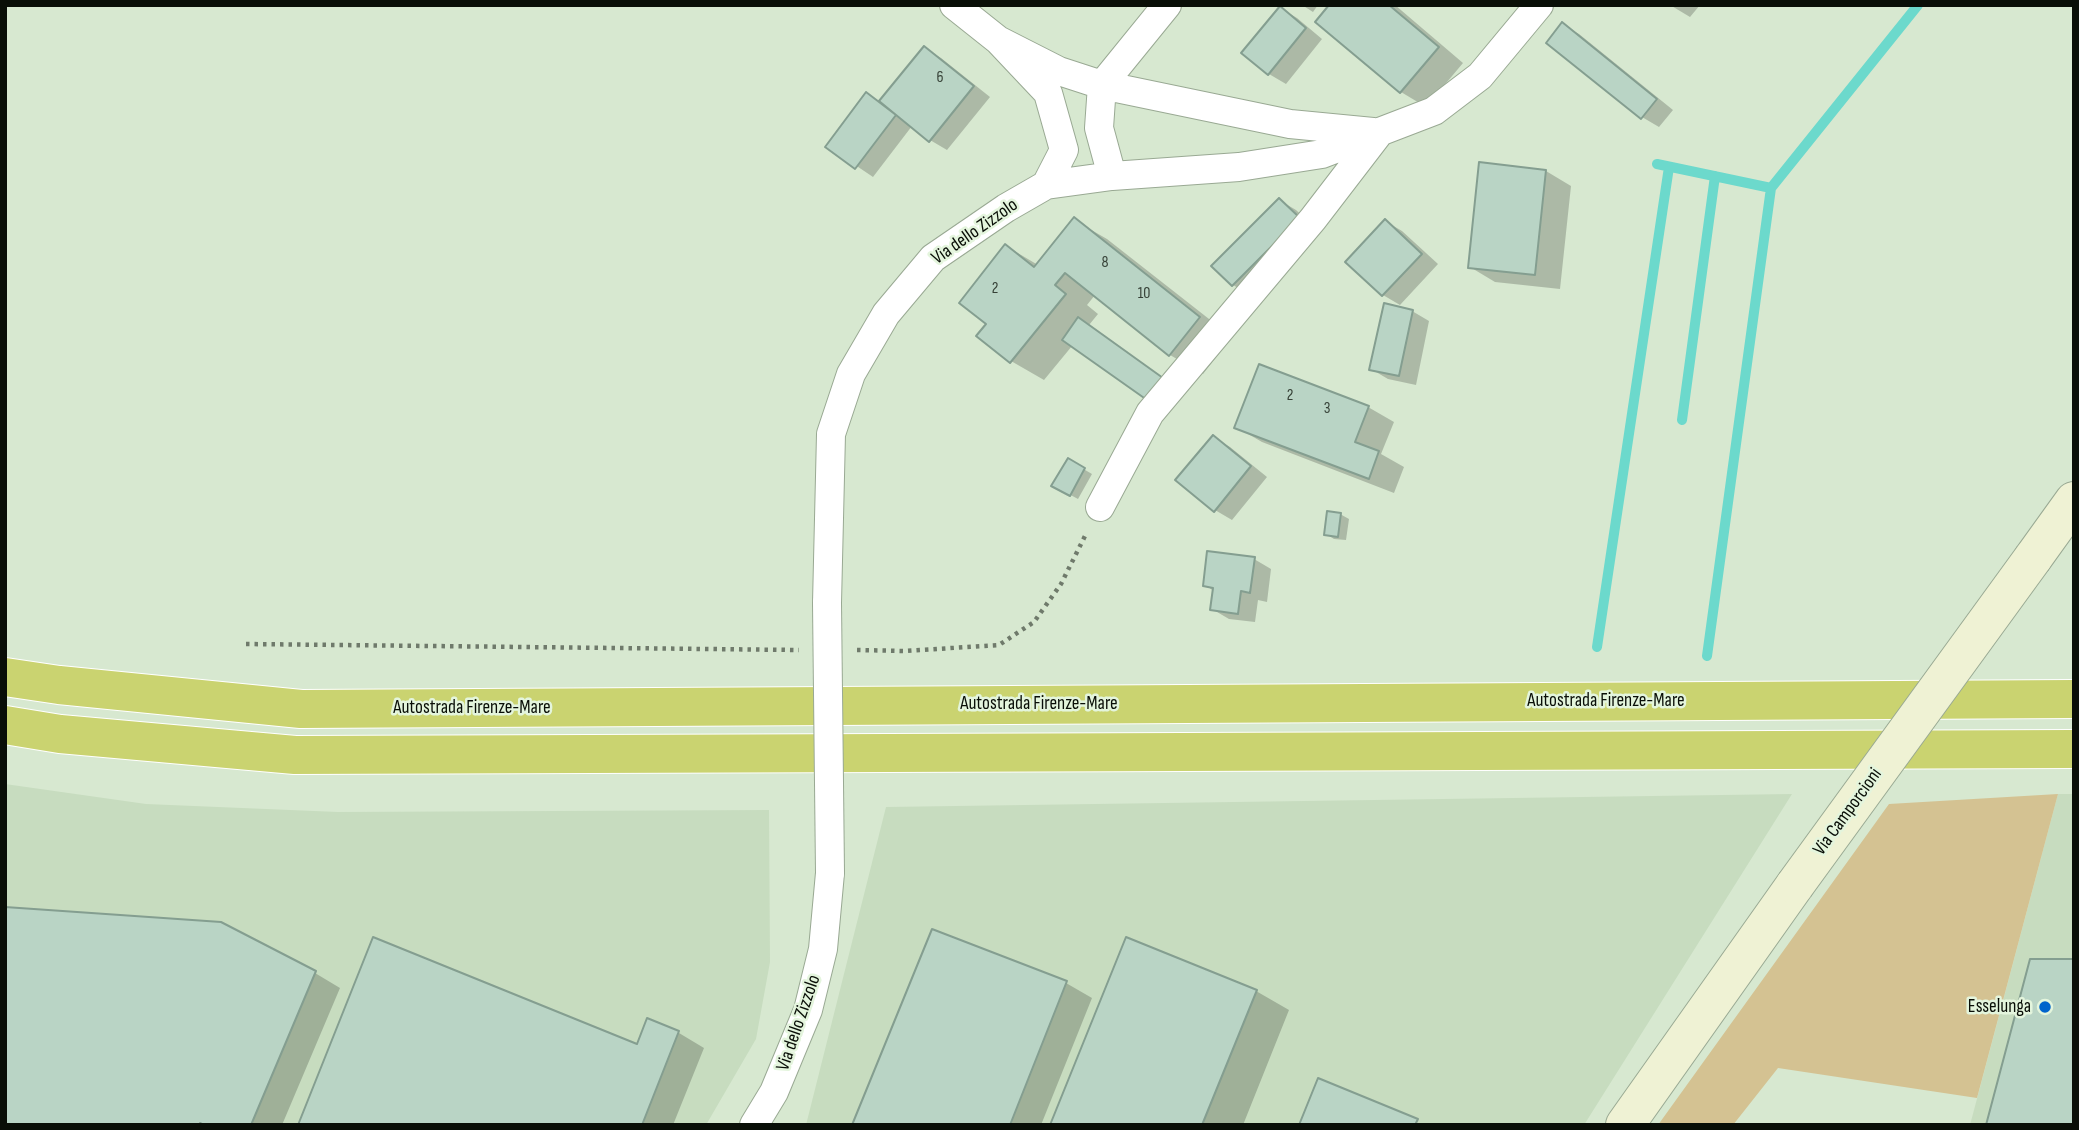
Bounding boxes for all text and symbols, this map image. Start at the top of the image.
house number: 6 [936,68,944,88]
street label: Via dello Zizzolo [927,194,1023,270]
house number: 8 [1101,253,1109,273]
house number: 2 [992,279,998,299]
house number: 10 [1138,284,1150,304]
house number: 2 [1287,386,1293,406]
house number: 3 [1324,399,1330,419]
street label: Autostrada Firenze-Mare [1527,690,1685,712]
street label: Autostrada Firenze-Mare [960,693,1118,715]
street label: Autostrada Firenze-Mare [393,697,551,719]
street label: Via Camporcioni [1809,764,1887,860]
street label: Via dello Zizzolo [772,972,826,1074]
place label: Esselunga [1968,996,2031,1018]
marker: Esselunga [2037,999,2053,1015]

